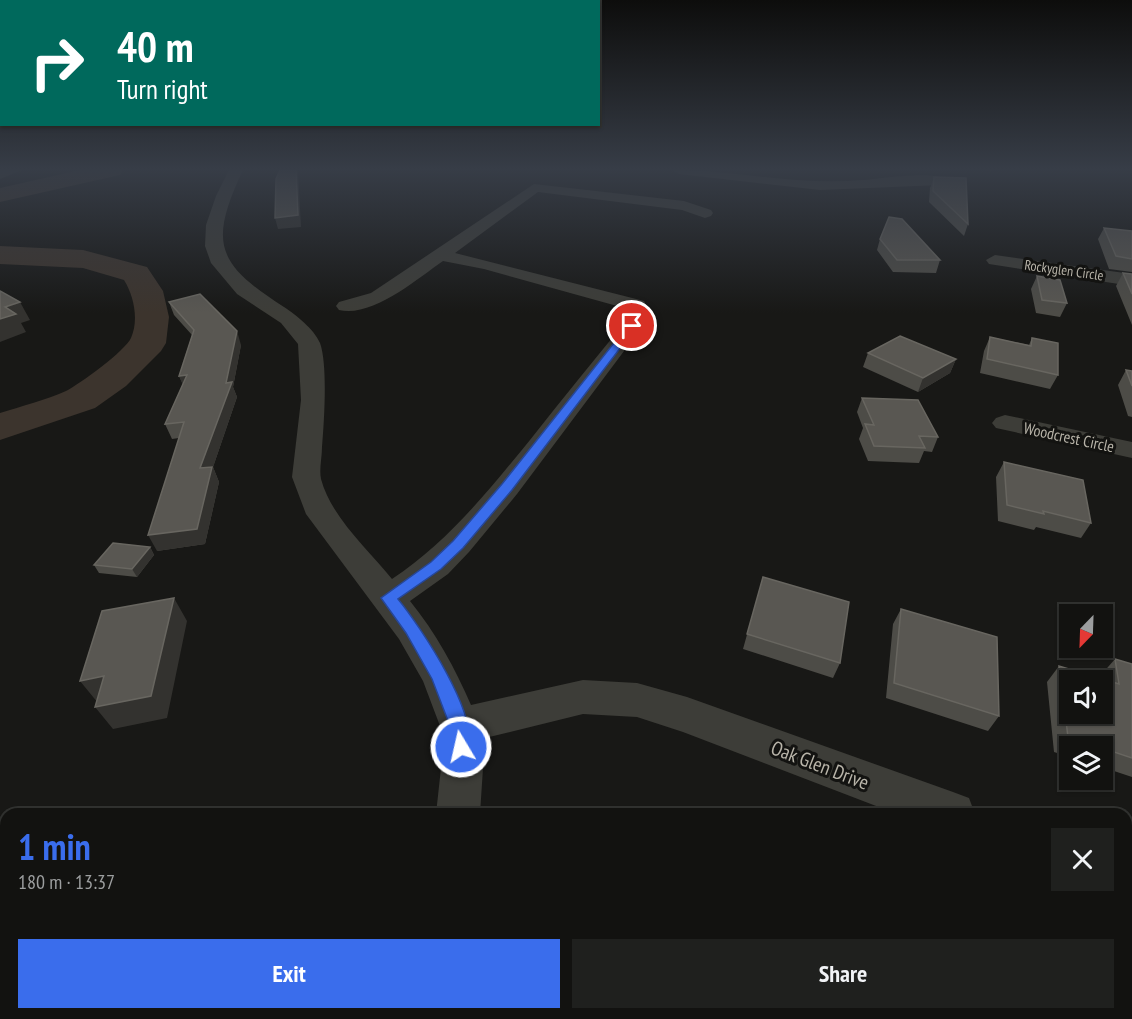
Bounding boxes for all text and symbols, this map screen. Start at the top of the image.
text: 40 m [117,19,194,74]
icon: right [18,24,96,102]
text: Turn right [117,72,208,106]
street label: Rockyglen Circle [1023,256,1105,284]
pin [606,300,657,351]
icon: arrive [615,309,648,342]
street label: Woodcrest Circle [1022,418,1116,456]
north arrow [1059,604,1113,658]
map controls [1059,604,1113,790]
button: sound [1059,670,1113,724]
position arrow [429,715,493,779]
street label: Oak Glen Drive [767,734,873,796]
button: layers [1059,736,1113,790]
text: 1 min [18,823,91,870]
button: close [1051,828,1114,891]
text: 180 m · 13:37 [18,869,115,895]
button: Exit [18,939,560,1008]
button: Share [572,939,1114,1008]

